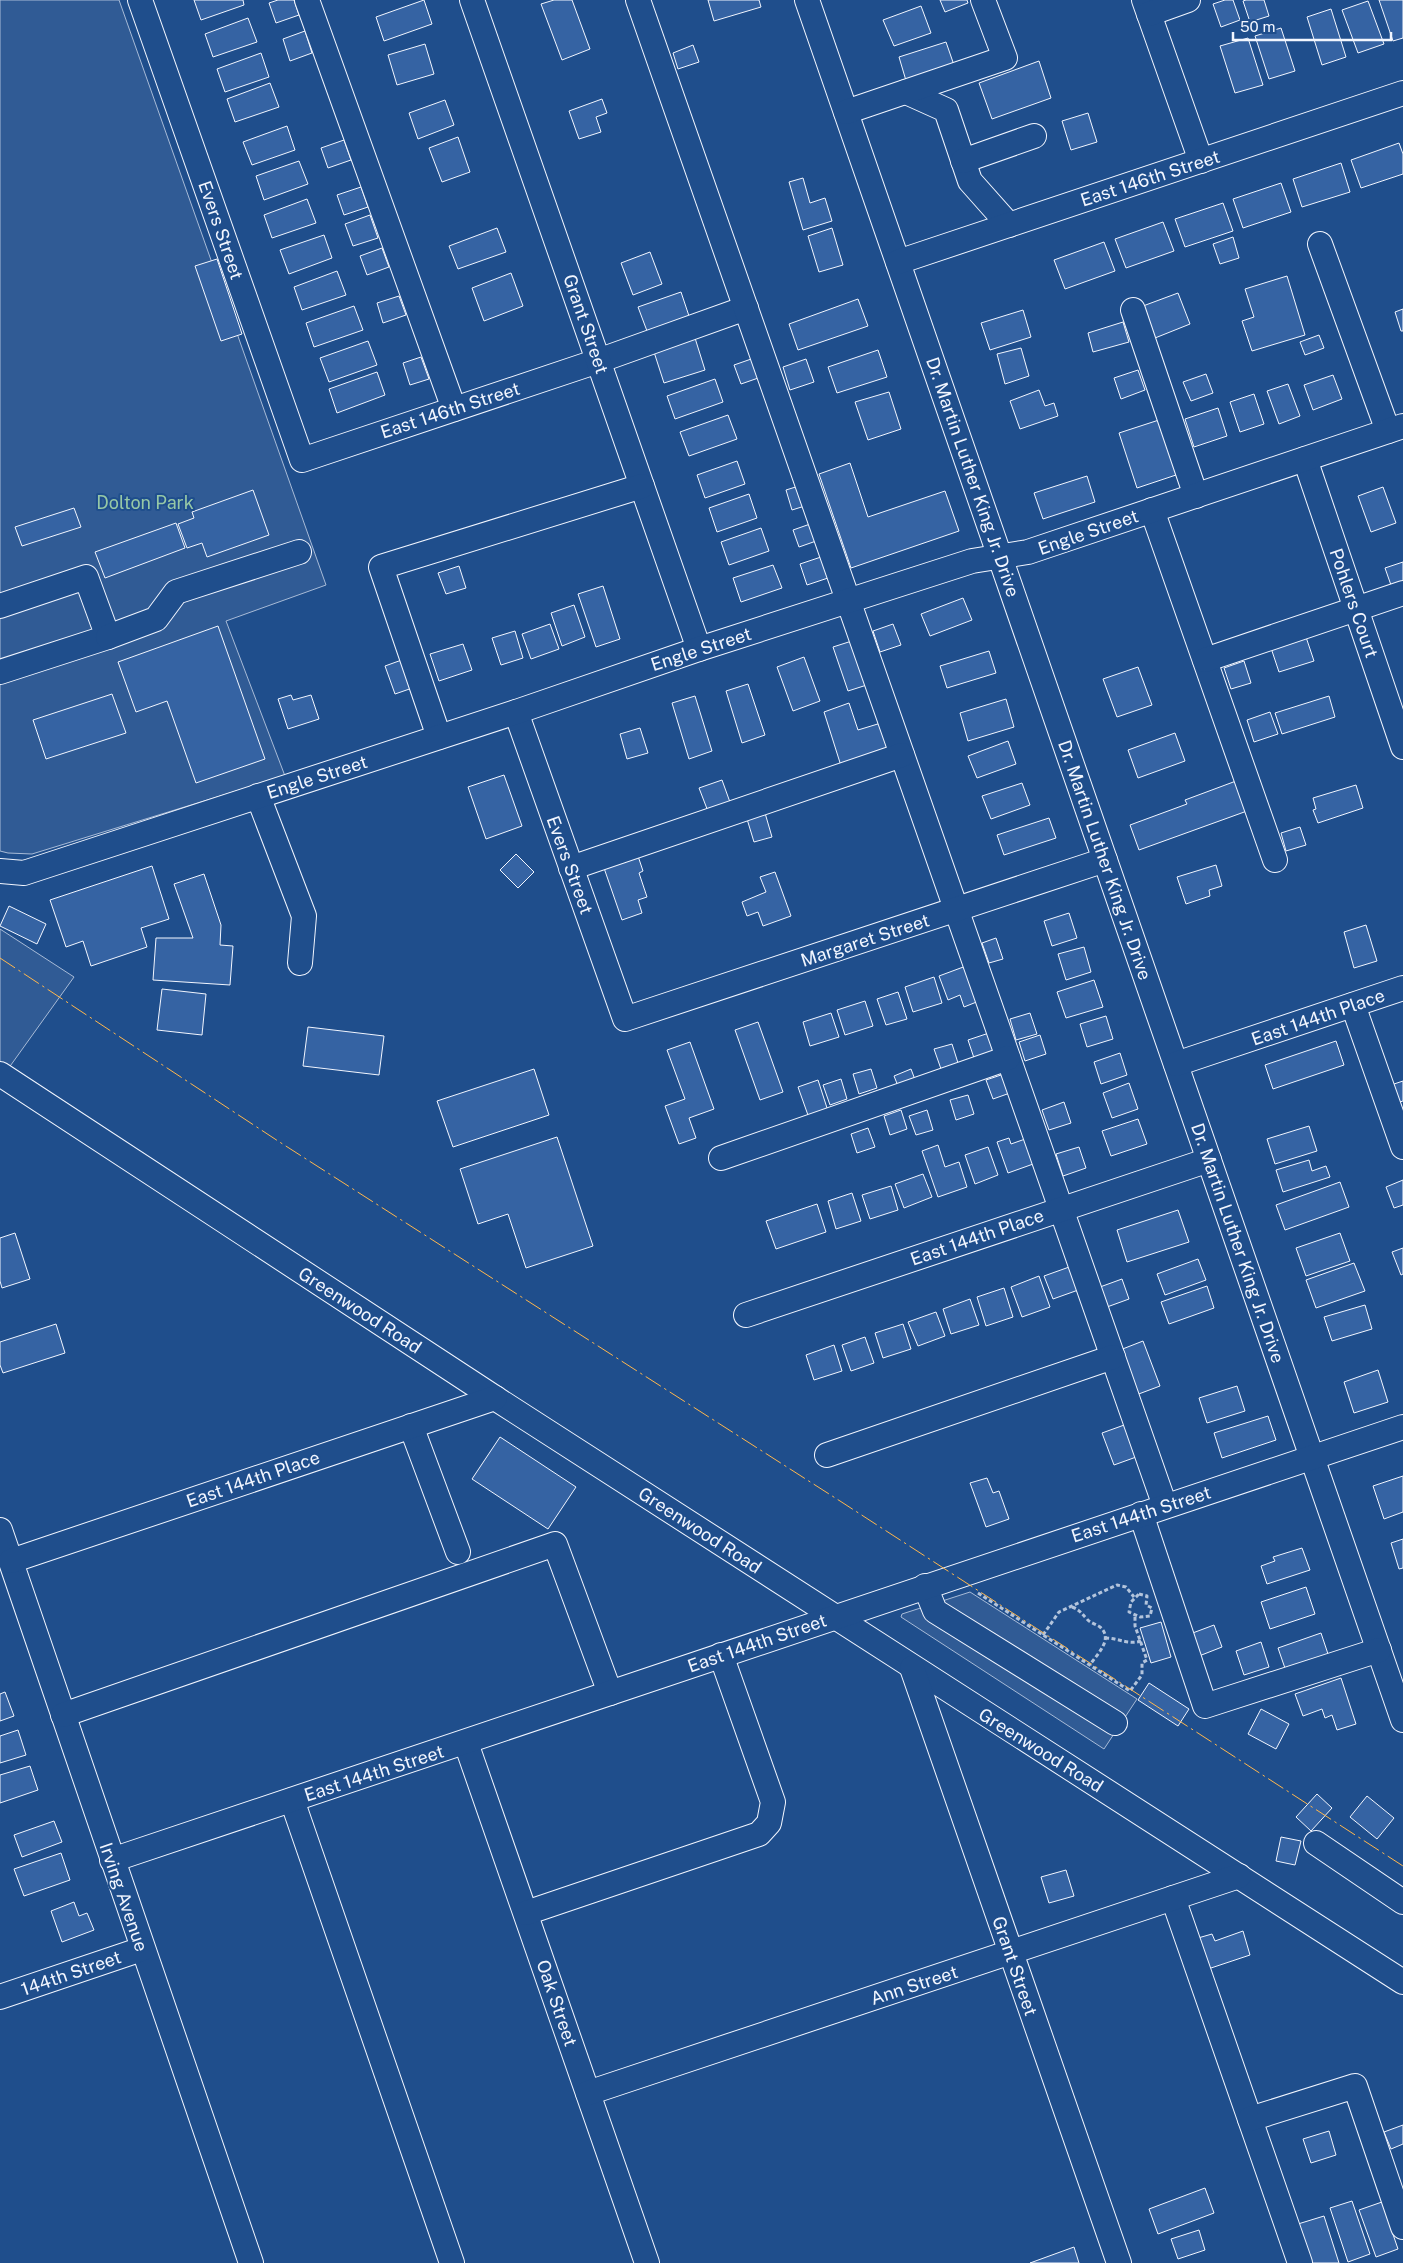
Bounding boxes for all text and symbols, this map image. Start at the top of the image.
scale bar [1233,10,1390,42]
text: 50 m [1240,18,1275,35]
street label: East 146th Street [1078,146,1222,210]
street label: Evers Street [194,178,248,282]
street label: Grant Street [559,272,613,376]
street label: Dr. Martin Luther King Jr. Drive [922,354,1024,600]
street label: East 146th Street [378,378,522,442]
park label: Dolton Park [96,492,194,513]
street label: Engle Street [1035,505,1141,559]
street label: Pohlers Court [1325,546,1383,660]
street label: Engle Street [648,623,754,675]
street label: Dr. Martin Luther King Jr. Drive [1054,737,1156,983]
street label: Engle Street [264,751,370,803]
street label: Evers Street [543,813,597,917]
street label: Margaret Street [798,909,932,971]
street label: East 144th Place [1249,984,1387,1050]
street label: Dr. Martin Luther King Jr. Drive [1187,1120,1289,1366]
street label: East 144th Place [908,1204,1046,1270]
street label: Greenwood Road [295,1262,425,1358]
street label: East 144th Place [184,1446,322,1512]
street label: Greenwood Road [635,1482,765,1578]
street label: East 144th Street [1069,1482,1213,1546]
street label: East 144th Street [685,1609,829,1677]
street label: Greenwood Road [975,1703,1107,1797]
street label: East 144th Street [302,1741,446,1805]
street label: Irving Avenue [96,1840,152,1954]
street label: Grant Street [988,1914,1042,2018]
street label: 144th Street [18,1946,124,2000]
street label: Oak Street [532,1957,582,2049]
street label: Ann Street [868,1961,960,2009]

